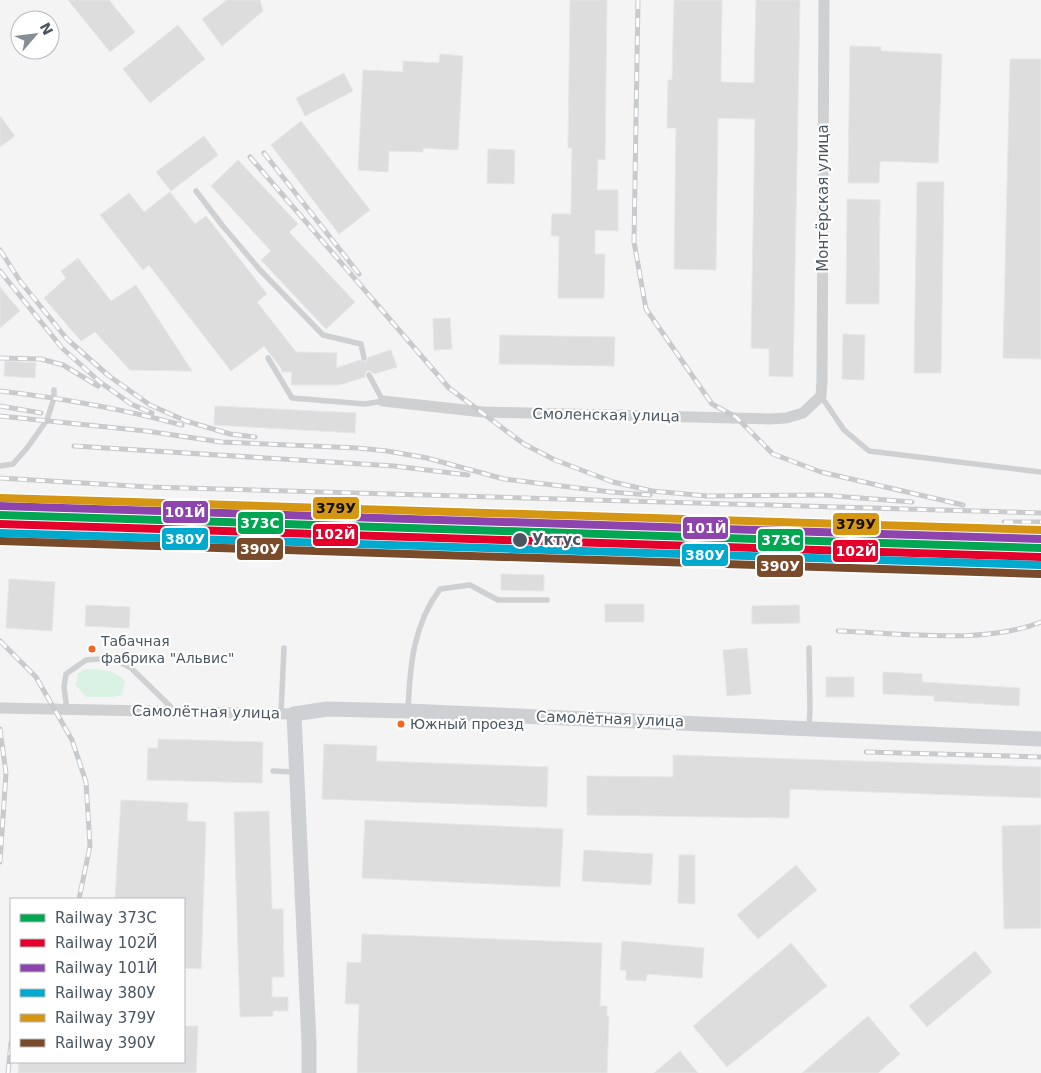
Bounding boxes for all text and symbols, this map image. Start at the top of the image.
north arrow [10,10,60,60]
text: N [37,20,56,38]
street label: Монтёрская улица [814,124,832,272]
street label: Смоленская улица [532,405,680,425]
line badge: 379У [312,496,360,520]
line badge: 101Й [162,500,209,524]
text: 379У [316,500,356,516]
text: 101Й [165,504,205,520]
line badge: 373C [237,511,284,535]
line badge: 379У [832,512,880,536]
text: 373C [240,515,280,531]
line badge: 101Й [682,516,729,540]
text: 379У [836,516,876,532]
text: 101Й [686,520,726,536]
line badge: 102Й [312,523,359,547]
text: 102Й [315,526,355,542]
line badge: 380У [161,527,209,551]
line badge: 373C [757,528,804,552]
text: 380У [165,531,205,547]
marker: Уктус [511,531,529,549]
place label: Уктус [532,531,581,549]
text: 373C [761,532,801,548]
line badge: 390У [236,537,284,561]
line badge: 102Й [832,539,879,563]
text: 390У [240,541,280,557]
line badge: 380У [681,543,729,567]
text: 102Й [836,543,876,559]
text: 380У [685,547,725,563]
line badge: 390У [756,554,804,578]
text: 390У [760,558,800,574]
place label: Табачная фабрика "Альвис" [100,633,234,666]
marker: Табачная фабрика "Альвис" [87,644,97,654]
street label: Самолётная улица [132,702,280,722]
street label: Самолётная улица [536,707,684,731]
place label: Южный проезд [410,716,524,732]
marker: Южный проезд [396,719,406,729]
legend [10,898,185,1063]
text: Railway 373C [55,909,157,927]
text: Railway 102Й [55,933,158,952]
text: Railway 101Й [55,958,158,977]
text: Railway 380У [55,984,156,1002]
text: Railway 379У [55,1009,156,1027]
text: Railway 390У [55,1034,156,1052]

